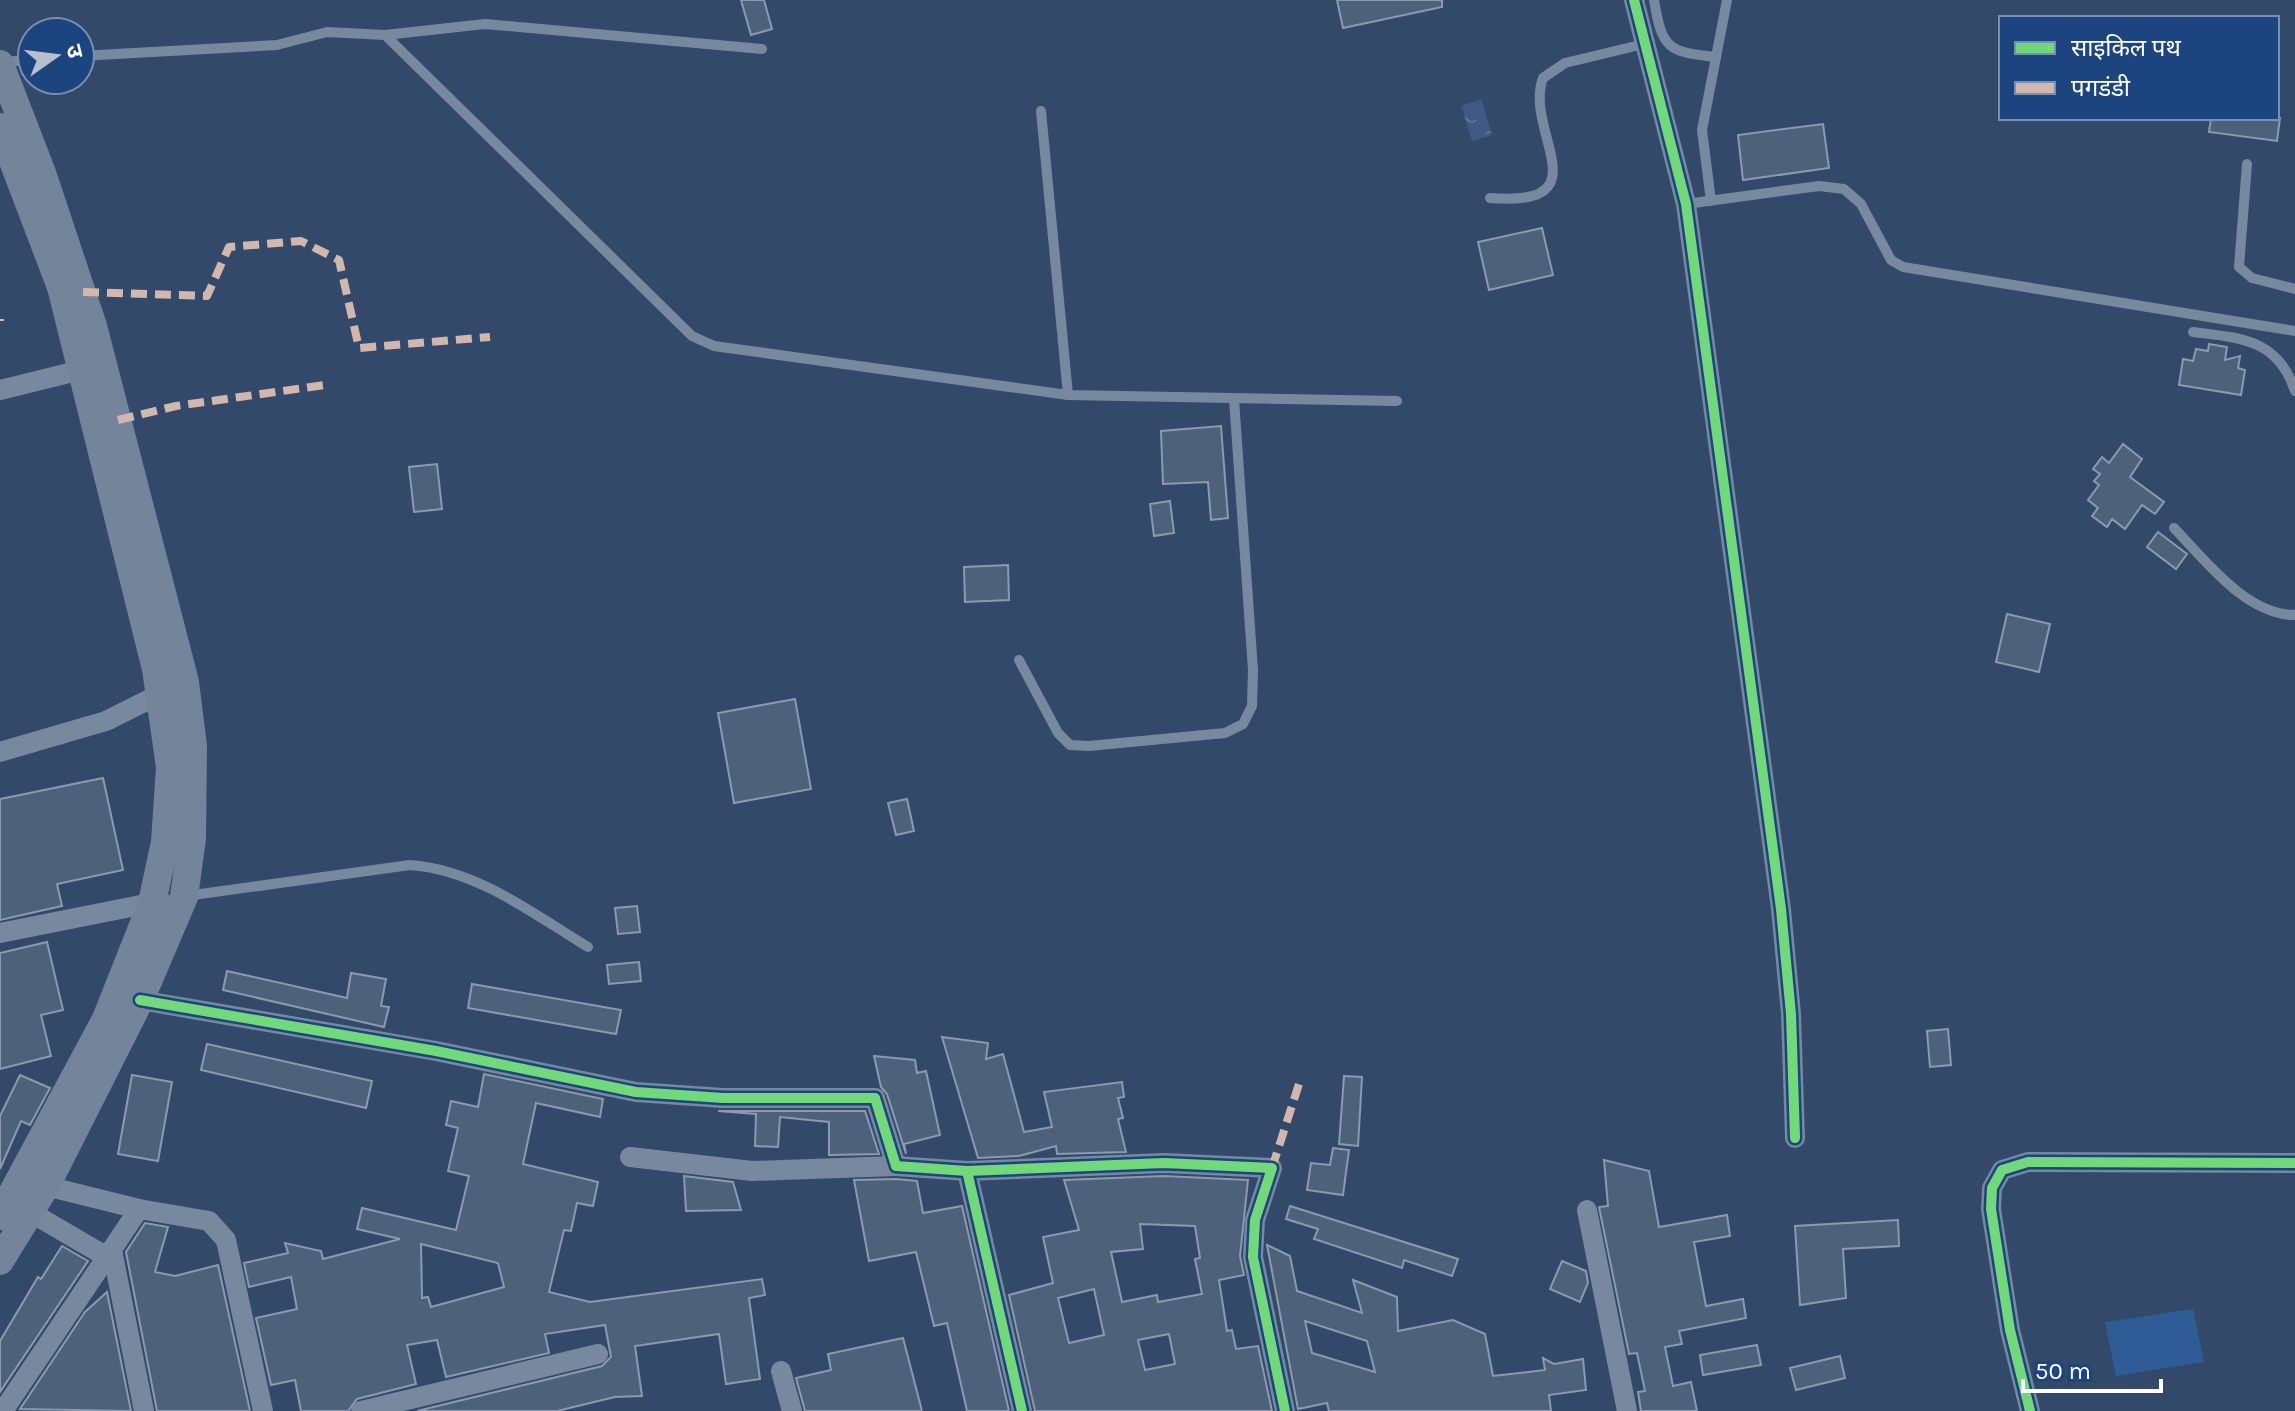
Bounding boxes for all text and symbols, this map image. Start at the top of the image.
north arrow [16,16,96,96]
legend [1999,16,2279,120]
text: साइकिल पथ [2071,34,2181,62]
text: उ [60,42,89,62]
text: पगडंडी [2071,74,2131,102]
scale bar [2023,1343,2161,1393]
text: 50 m [2035,1357,2091,1385]

